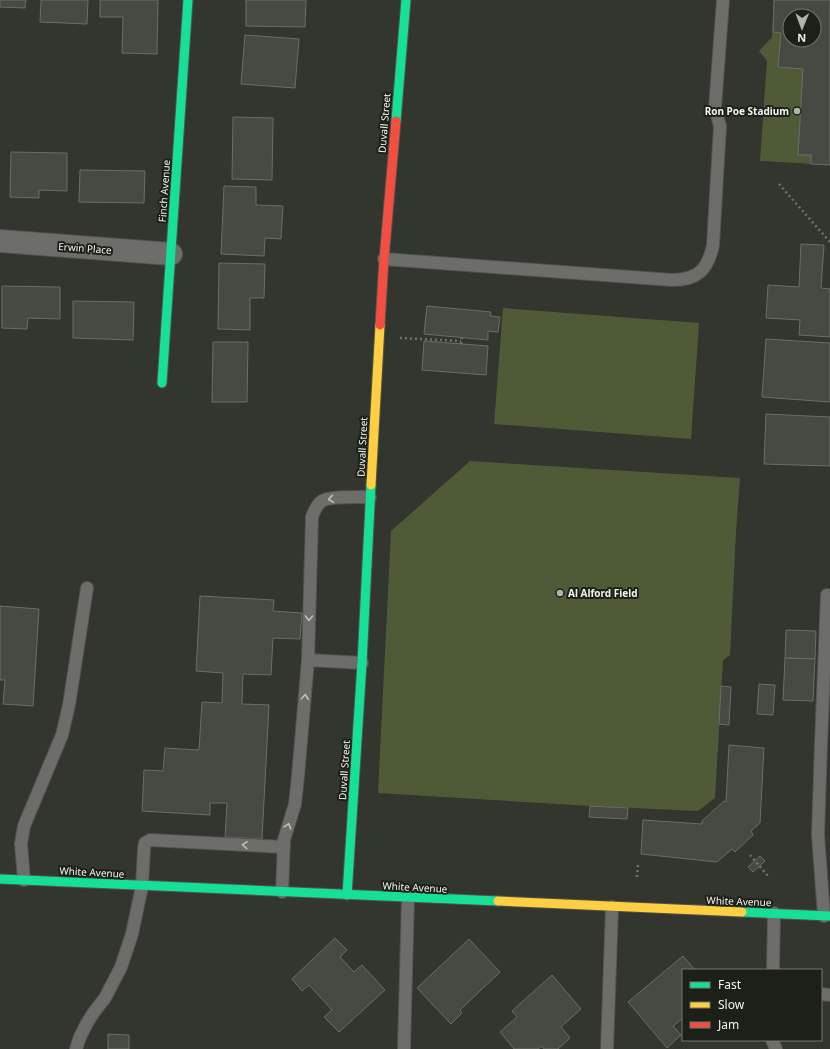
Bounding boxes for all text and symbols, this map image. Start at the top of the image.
north arrow [782,8,822,48]
text: N [797,31,806,46]
street label: Duvall Street [374,92,394,153]
place label: Ron Poe Stadium [705,104,789,118]
marker: Ron Poe Stadium [792,106,802,116]
street label: Finch Avenue [155,159,173,223]
street label: Erwin Place [58,239,113,257]
street label: Duvall Street [353,416,371,477]
one-way arrow [328,494,334,503]
place label: Al Alford Field [568,586,637,600]
marker: Al Alford Field [555,588,565,598]
one-way arrow [305,615,313,621]
one-way arrow [300,694,309,700]
street label: Duvall Street [335,739,353,800]
one-way arrow [283,822,292,829]
one-way arrow [242,840,248,849]
street label: White Avenue [59,863,125,881]
street label: White Avenue [382,878,448,896]
street label: White Avenue [706,893,772,909]
legend [682,969,822,1041]
text: Fast [718,976,742,993]
text: Slow [718,996,745,1013]
text: Jam [717,1016,739,1033]

